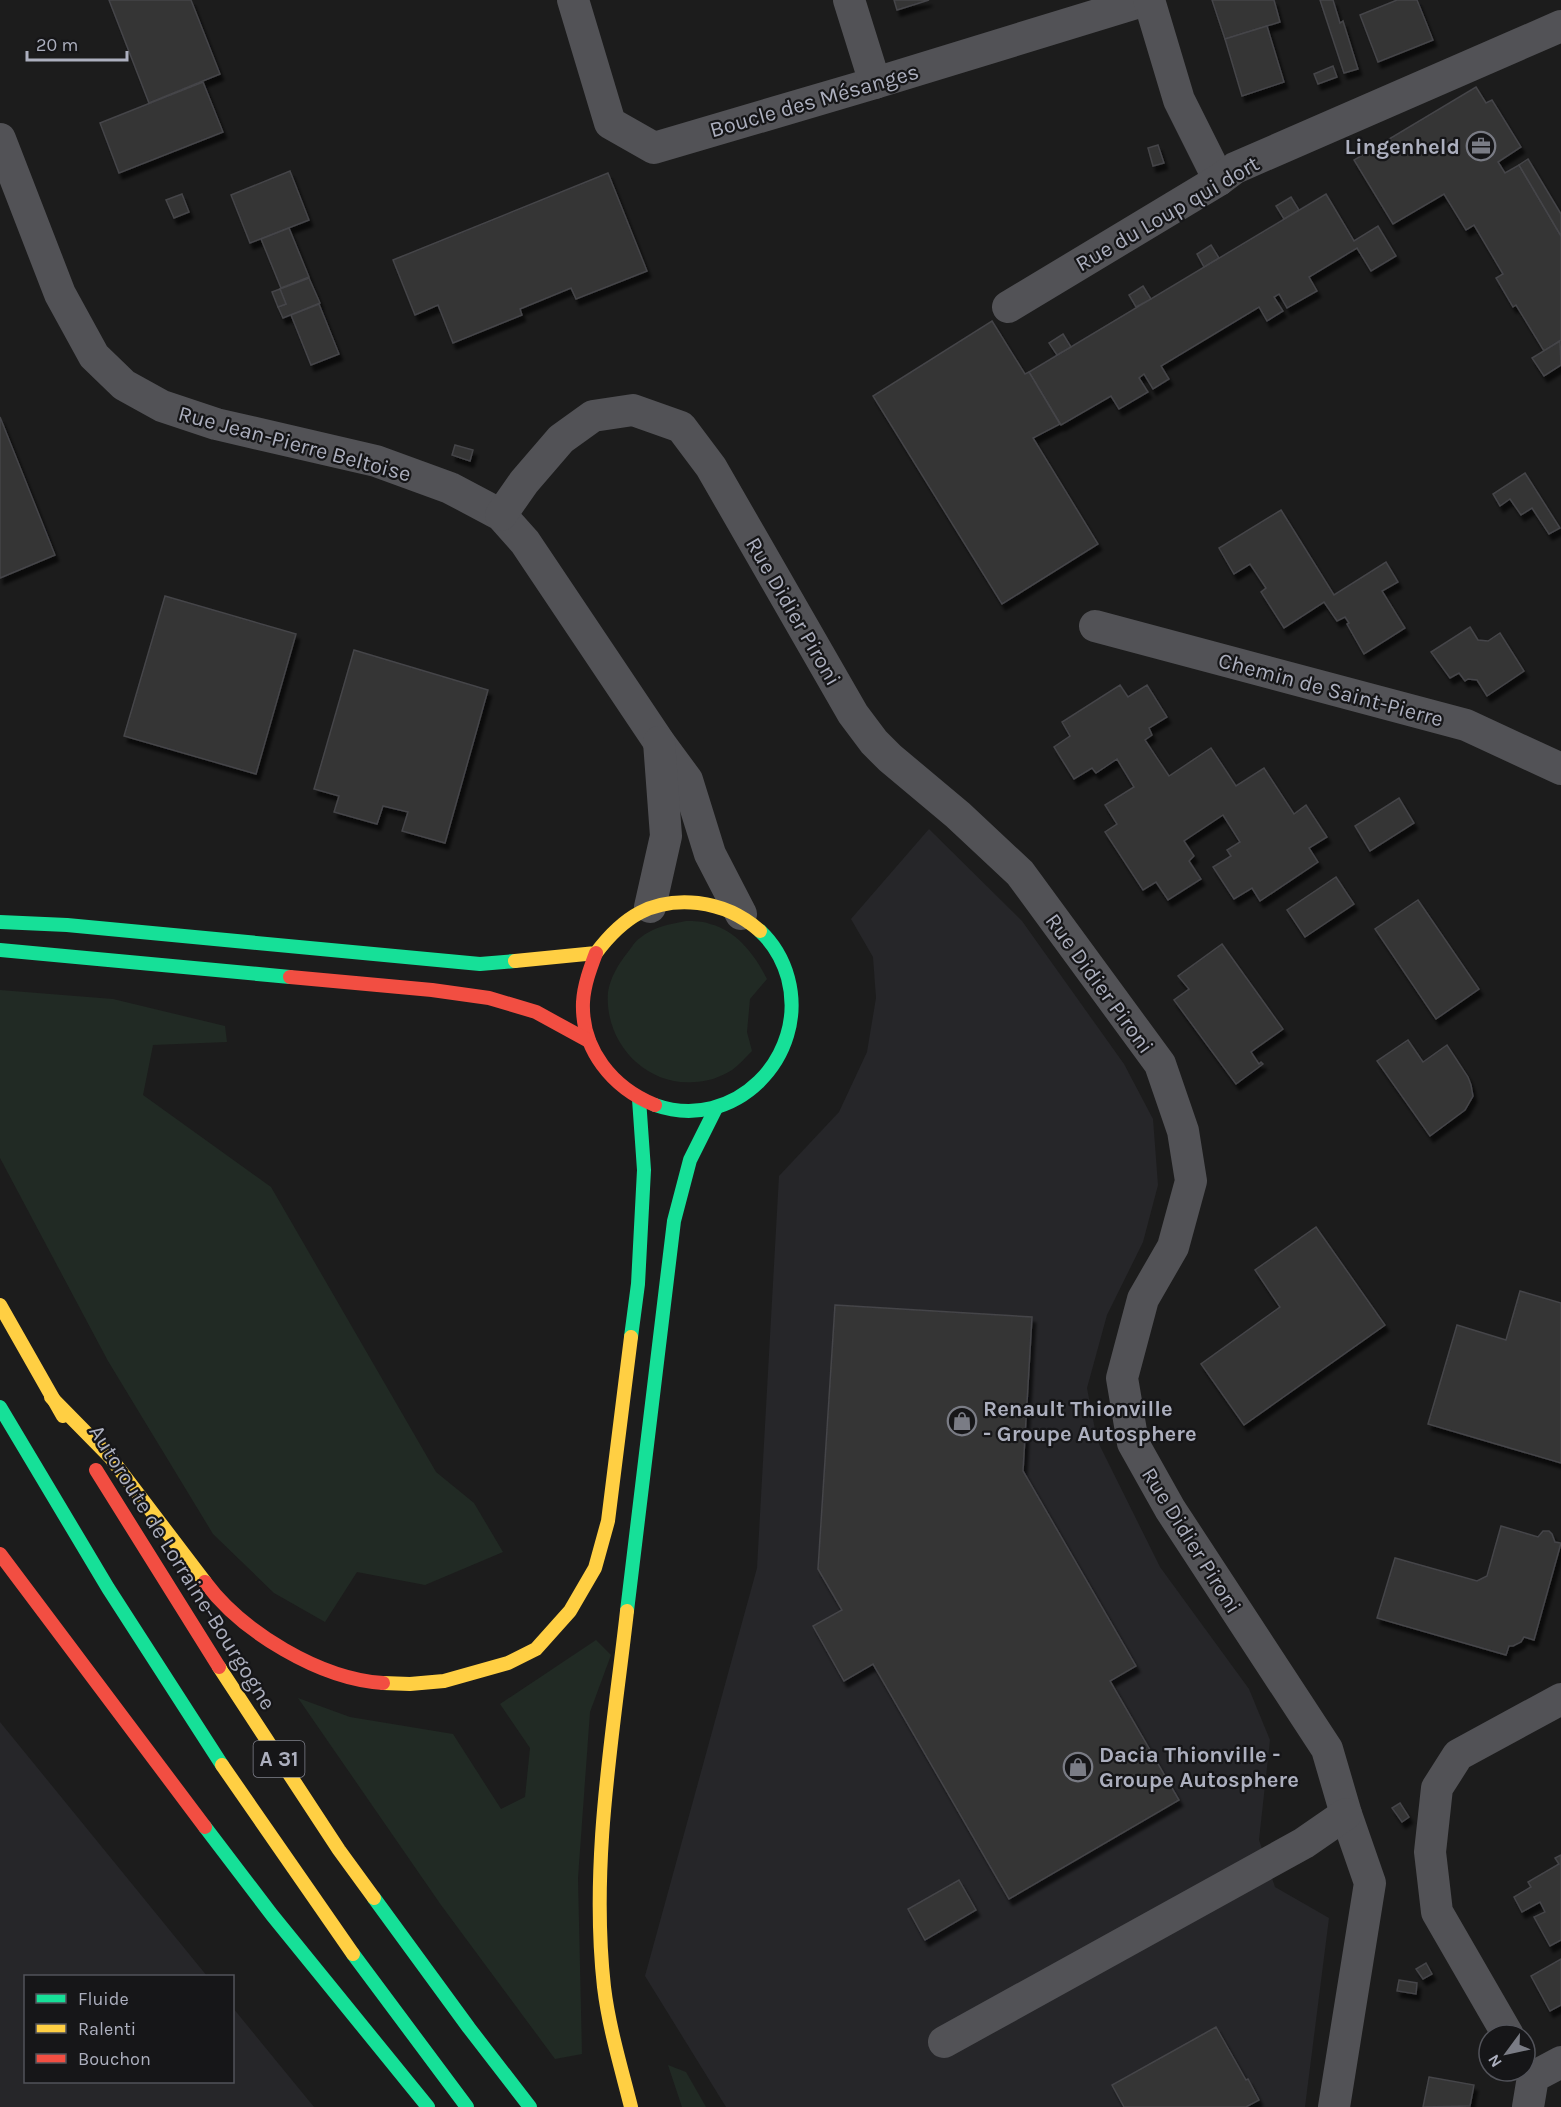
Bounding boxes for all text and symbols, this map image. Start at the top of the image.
scale bar [27,24,128,62]
text: 20 m [36,34,78,56]
street label: Boucle des Mésanges [707,59,922,143]
office icon: Lingenheld [1465,130,1497,162]
place label: Lingenheld [1344,134,1460,160]
street label: Rue du Loup qui dort [1071,151,1264,277]
street label: Rue Jean-Pierre Beltoise [176,400,414,488]
street label: Rue Didier Pironi [740,533,846,690]
street label: Chemin de Saint-Pierre [1215,647,1446,733]
street label: Rue Didier Pironi [1040,908,1159,1059]
place label: Renault Thionville - Groupe Autosphere [983,1396,1197,1447]
shop icon: Renault Thionville - Groupe Autosphere [946,1405,978,1437]
street label: Autoroute de Lorraine-Bourgogne [83,1420,281,1715]
street label: Rue Didier Pironi [1136,1463,1246,1618]
road number: A 31 [254,1741,304,1777]
place label: Dacia Thionville - Groupe Autosphere [1099,1742,1299,1793]
shop icon: Dacia Thionville - Groupe Autosphere [1062,1751,1094,1783]
legend [24,1975,234,2083]
text: Fluide [78,1988,129,2010]
text: Ralenti [78,2018,136,2040]
north arrow [1477,2023,1537,2083]
text: Bouchon [78,2048,151,2070]
text: N [1484,2051,1506,2071]

